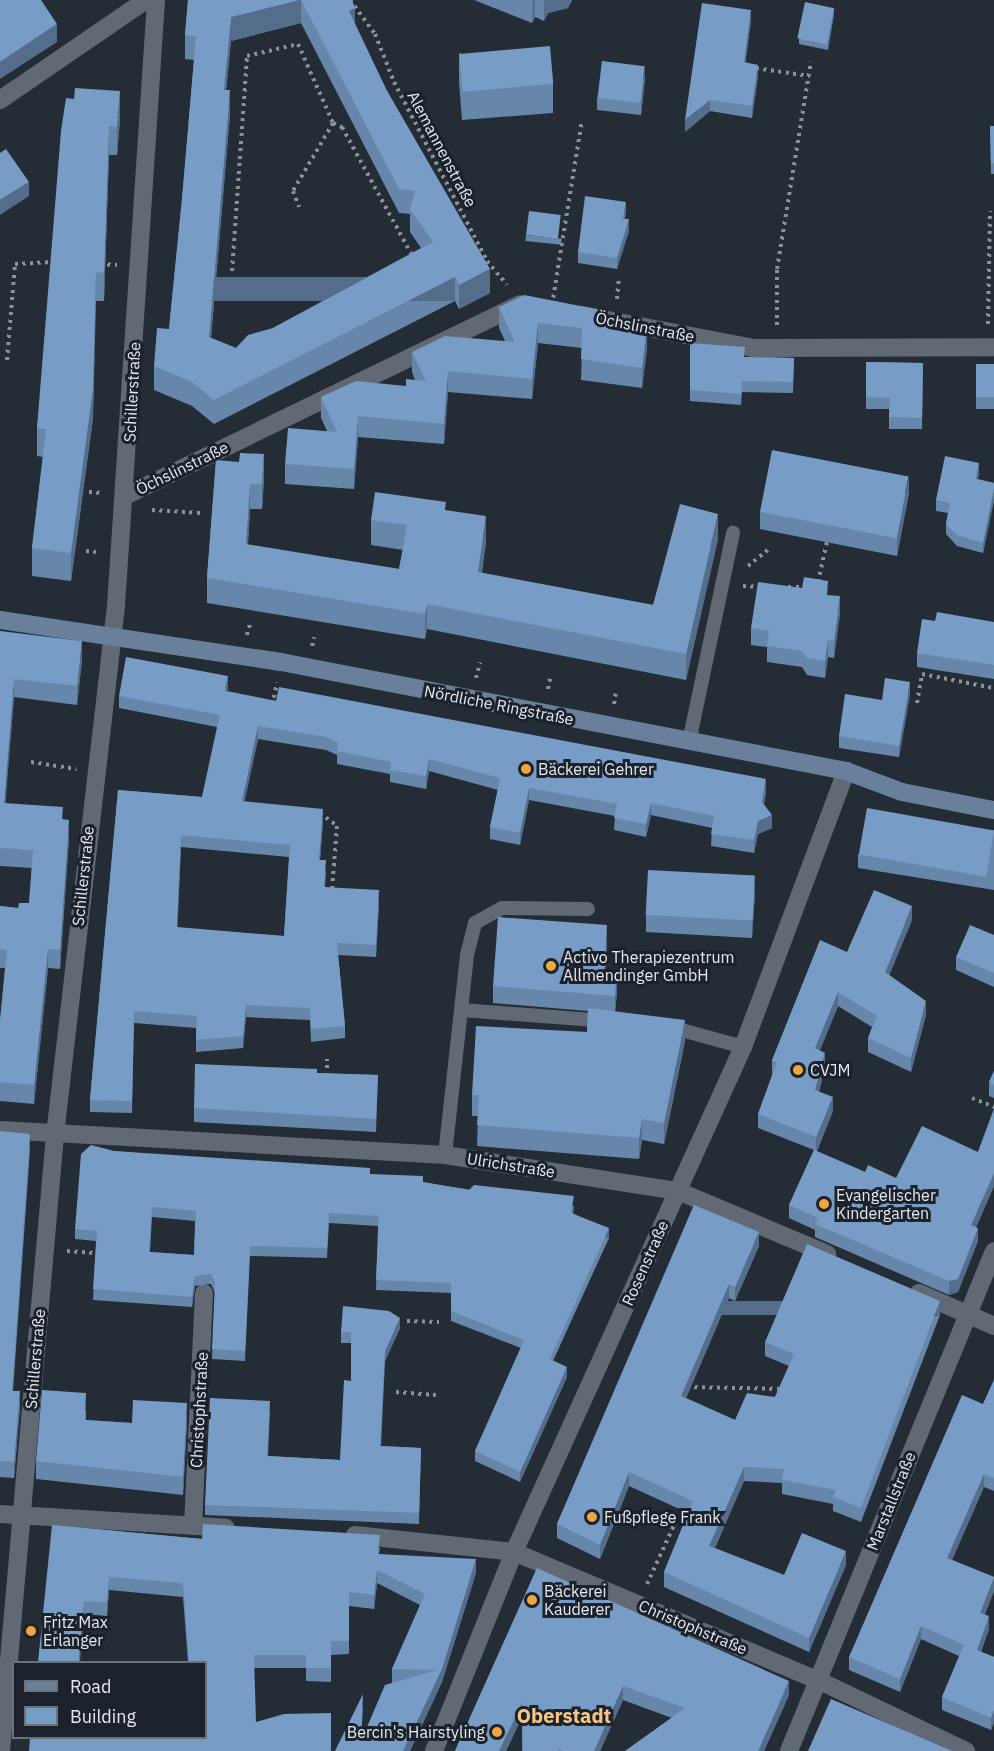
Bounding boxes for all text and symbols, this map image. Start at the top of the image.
street label: Alemannenstraße [403,88,481,210]
street label: Öchslinstraße [594,308,696,346]
street label: Schillerstraße [120,341,144,443]
street label: Öchslinstraße [133,437,231,499]
street label: Nördliche Ringstraße [423,681,575,729]
place label: Bäckerei Gehrer [538,759,654,779]
marker: Bäckerei Gehrer [519,762,533,776]
street label: Schillerstraße [68,825,98,927]
place label: Activo Therapiezentrum Allmendinger GmbH [563,947,734,985]
marker: Activo Therapiezentrum Allmendinger GmbH [544,959,558,973]
place label: CVJM [810,1060,850,1080]
marker: CVJM [791,1063,805,1077]
street label: Ulrichstraße [466,1149,556,1181]
place label: Evangelischer Kindergarten [836,1185,936,1223]
marker: Evangelischer Kindergarten [817,1197,831,1211]
street label: Rosenstraße [618,1217,672,1309]
street label: Schillerstraße [21,1308,49,1410]
street label: Christophstraße [186,1352,212,1468]
street label: Marstallstraße [863,1449,919,1553]
place label: Fußpflege Frank [604,1507,721,1527]
marker: Fußpflege Frank [585,1510,599,1524]
place label: Bäckerei Kauderer [544,1581,610,1619]
marker: Bäckerei Kauderer [525,1593,539,1607]
street label: Christophstraße [636,1595,750,1659]
place label: Fritz Max Erlanger [43,1612,108,1650]
marker: Fritz Max Erlanger [24,1624,38,1638]
legend [12,1661,207,1739]
text: Road [70,1675,111,1698]
district label: Oberstadt [517,1703,611,1727]
text: Building [70,1705,136,1728]
place label: Bercin's Hairstyling [347,1722,485,1742]
marker: Bercin's Hairstyling [490,1725,504,1739]

